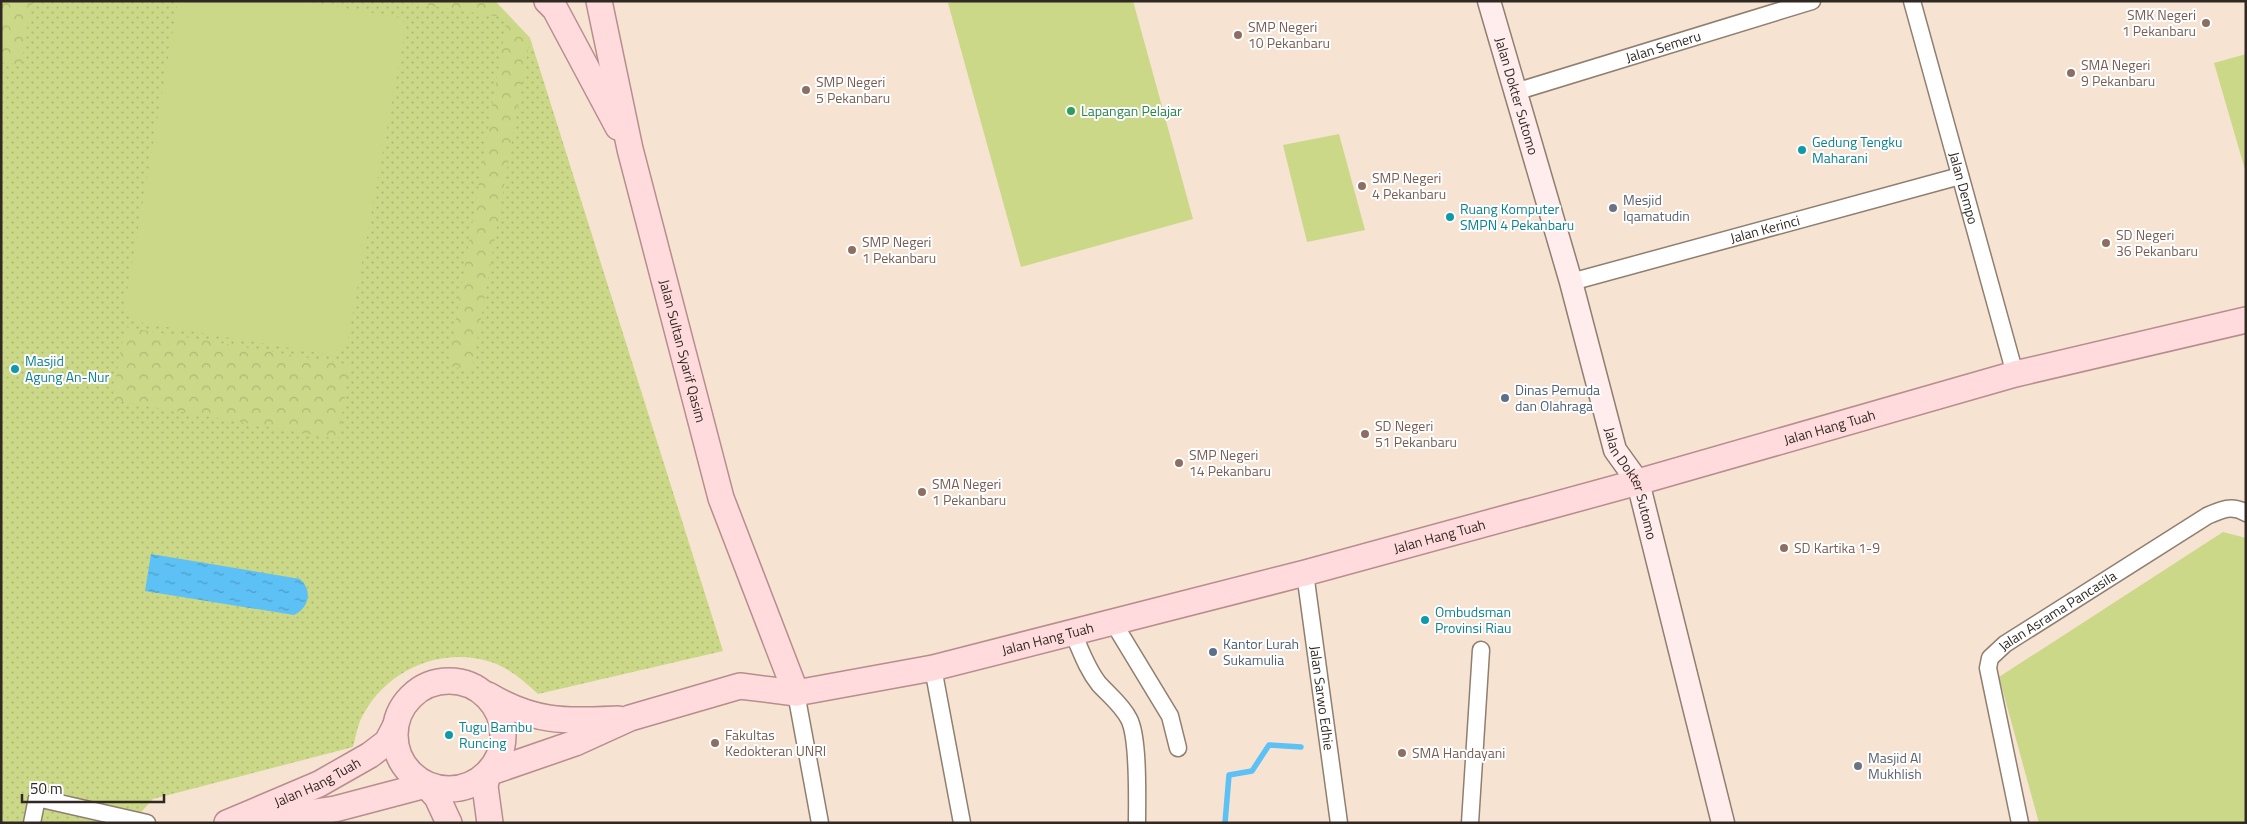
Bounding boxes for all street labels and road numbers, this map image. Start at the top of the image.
street label: Jalan Semeru [1623,25,1703,68]
street label: Jalan Dokter Sutomo [1490,35,1544,157]
street label: Jalan Dempo [1944,149,1984,227]
street label: Jalan Kerinci [1728,209,1802,248]
street label: Jalan Sultan Syarif Qasim [654,277,712,425]
street label: Jalan Hang Tuah [1781,404,1878,450]
street label: Jalan Dokter Sutomo [1599,425,1663,542]
street label: Jalan Hang Tuah [1391,513,1488,558]
street label: Jalan Asrama Pancasila [1993,565,2120,655]
street label: Jalan Hang Tuah [999,616,1096,660]
street label: Jalan Sarwo Edhie [1305,644,1340,751]
street label: Jalan Hang Tuah [270,752,364,812]

